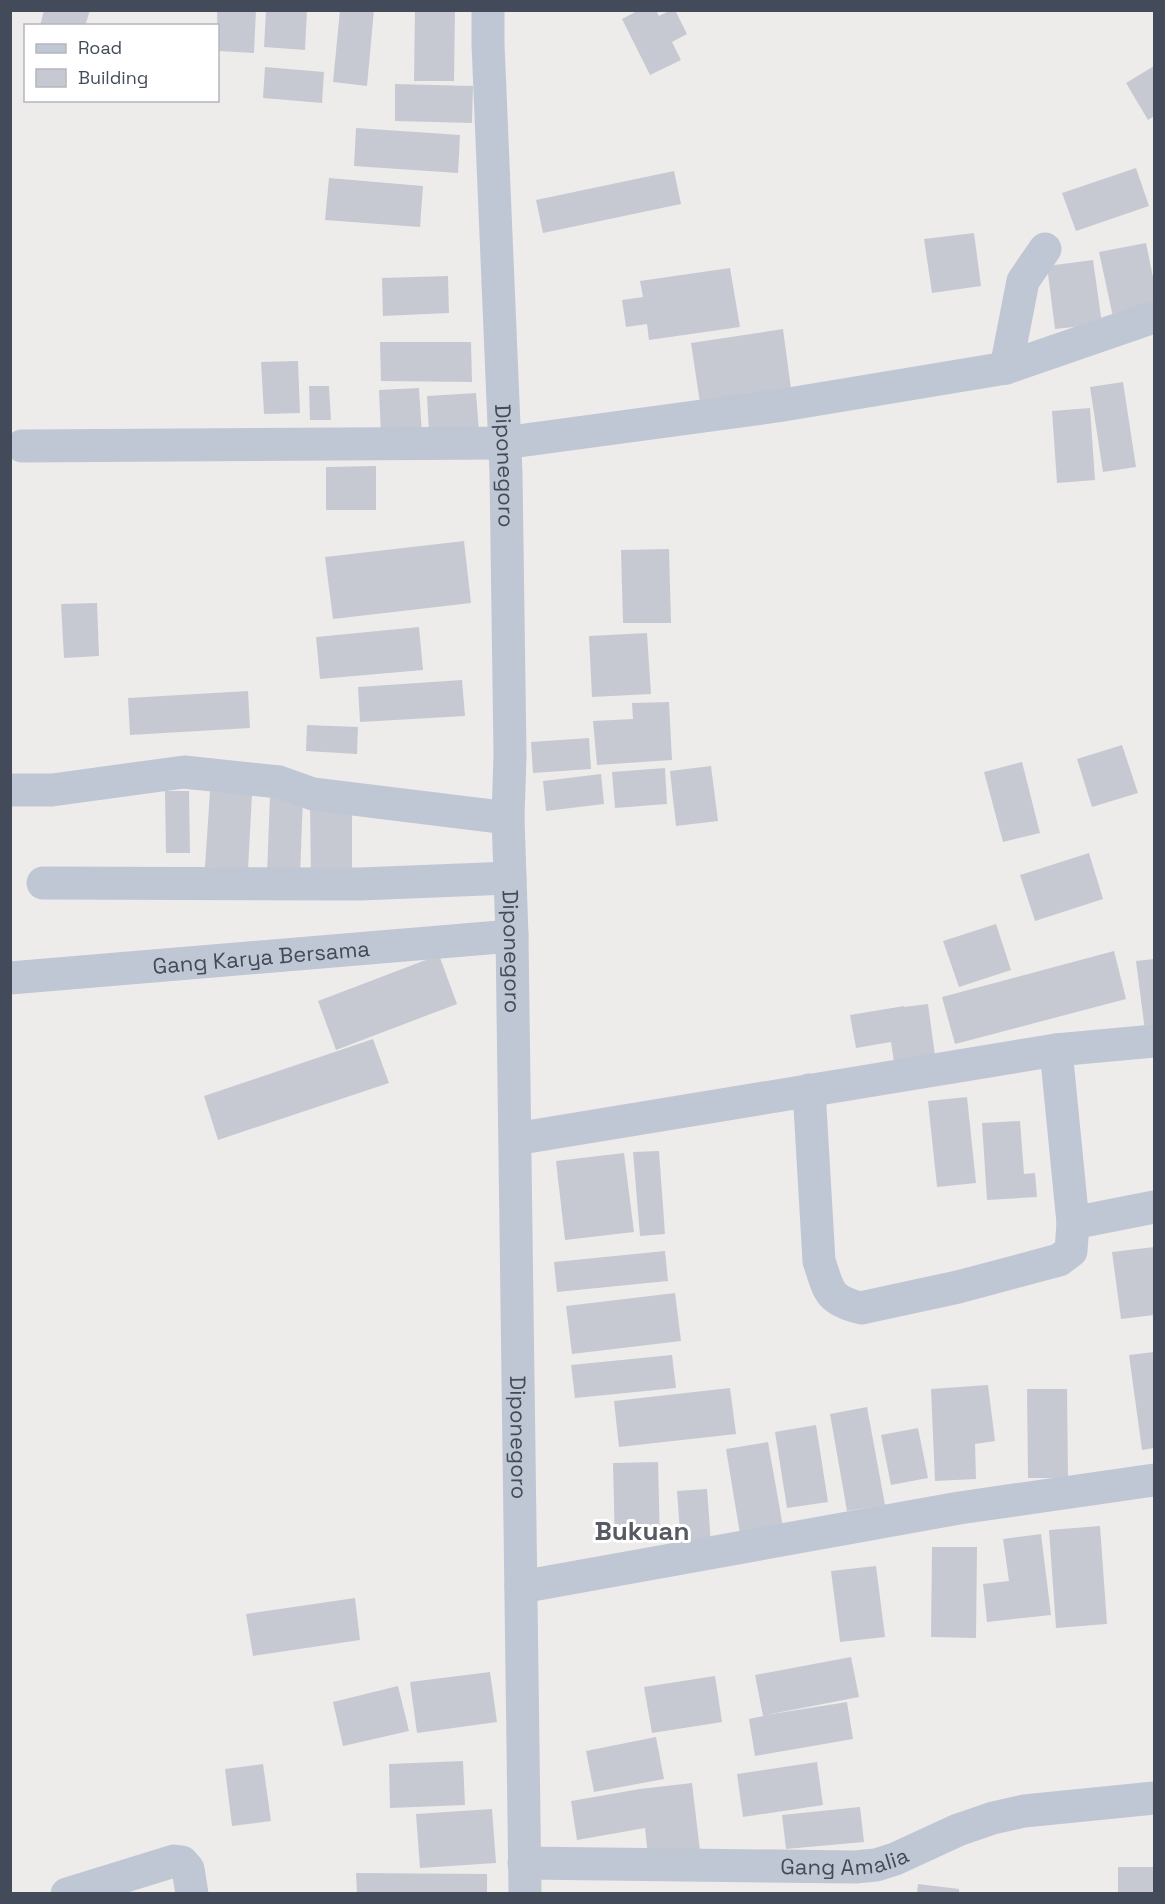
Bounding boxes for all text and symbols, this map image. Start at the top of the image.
legend [24,24,219,102]
text: Road [78,36,122,59]
text: Building [78,66,148,89]
street label: Diponegoro [489,403,521,528]
street label: Diponegoro [496,889,527,1013]
street label: Gang Karya Bersama [151,934,371,980]
street label: Diponegoro [504,1375,534,1499]
district label: Bukuan [594,1514,690,1548]
street label: Gang Amalia [780,1840,913,1881]

